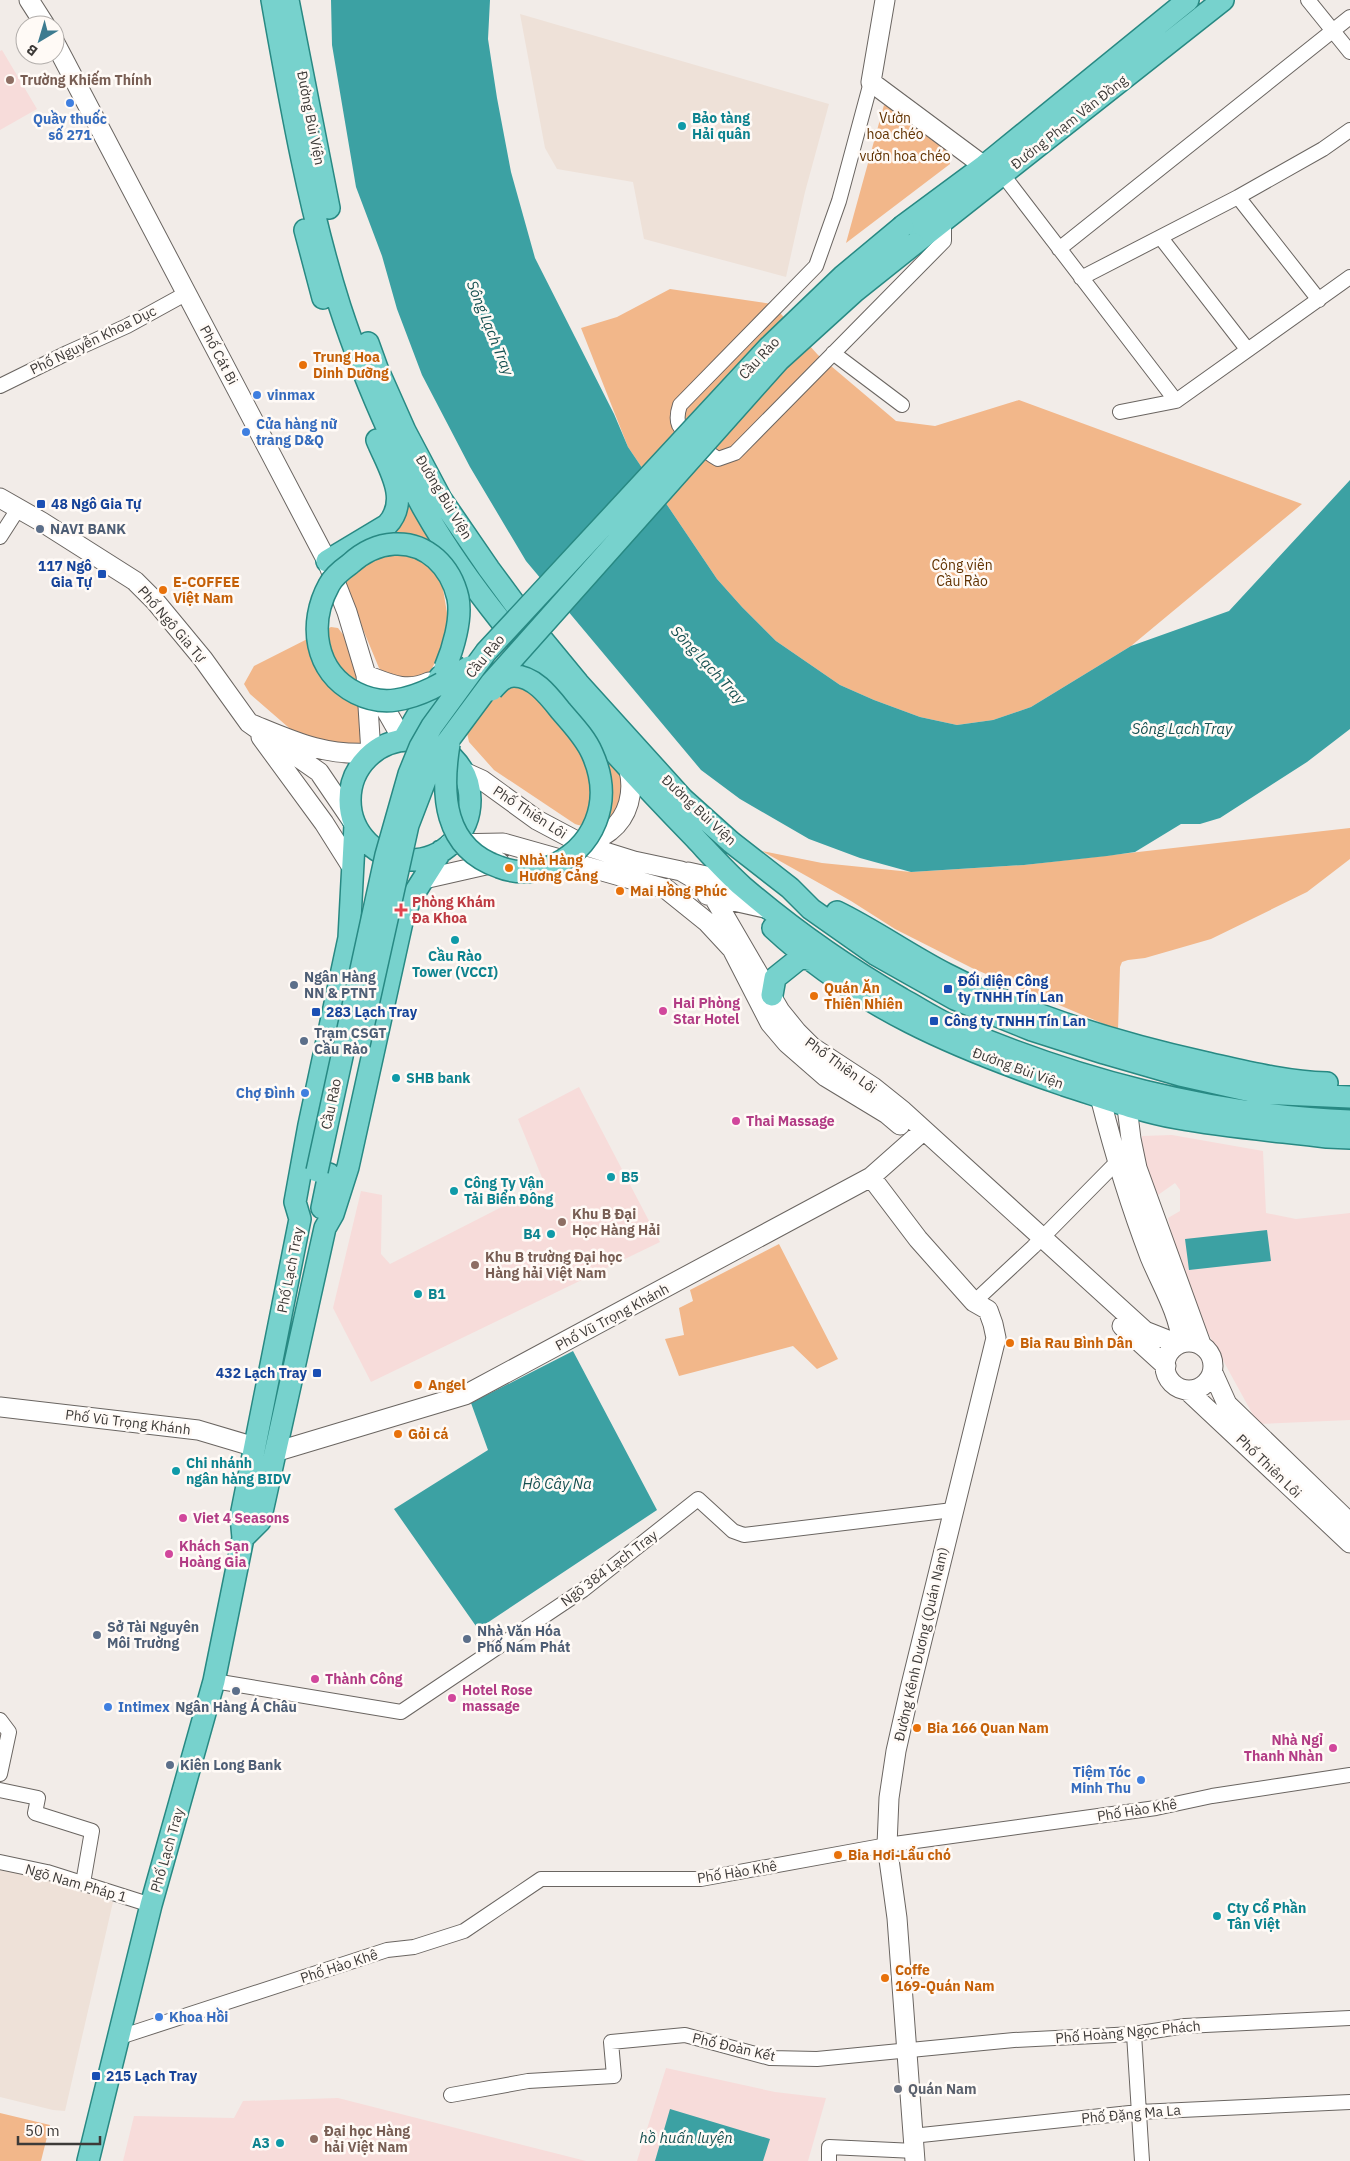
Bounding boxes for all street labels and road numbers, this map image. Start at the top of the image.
street label: Đường Bùi Viện [293,69,329,167]
street label: Đường Phạm Văn Đồng [1007,71,1131,173]
street label: Phố Nguyễn Khoa Dục [27,302,159,378]
street label: Phố Cát Bi [196,322,242,388]
street label: Cầu Rào [735,333,783,383]
street label: Đường Bùi Viện [412,451,476,543]
street label: Phố Ngô Gia Tự [134,582,210,666]
street label: Cầu Rào [462,630,509,682]
street label: Đường Bùi Viện [658,771,740,849]
street label: Phố Thiên Lôi [490,782,570,842]
street label: Phố Thiên Lôi [802,1033,880,1097]
street label: Đường Bùi Viện [970,1043,1066,1093]
street label: Cầu Rào [317,1077,345,1131]
street label: Phố Lạch Tray [273,1225,307,1315]
street label: Phố Vũ Trọng Khánh [552,1279,672,1355]
street label: Phố Vũ Trọng Khánh [64,1405,192,1439]
street label: Phố Thiên Lôi [1232,1430,1306,1502]
street label: Ngõ 384 Lạch Tray [557,1526,661,1610]
street label: Đường Kênh Dương (Quán Nam) [890,1545,952,1743]
street label: Phố Hào Khê [1096,1795,1179,1825]
street label: Phố Lạch Tray [146,1806,188,1894]
street label: Phố Hào Khê [696,1857,779,1887]
street label: Ngõ Nam Pháp 1 [23,1860,129,1906]
street label: Phố Hào Khê [298,1945,380,1987]
street label: Phố Hoàng Ngọc Phách [1055,2017,1201,2047]
street label: Phố Đoàn Kết [691,2029,777,2065]
street label: Phố Đặng Ma La [1081,2101,1182,2127]

